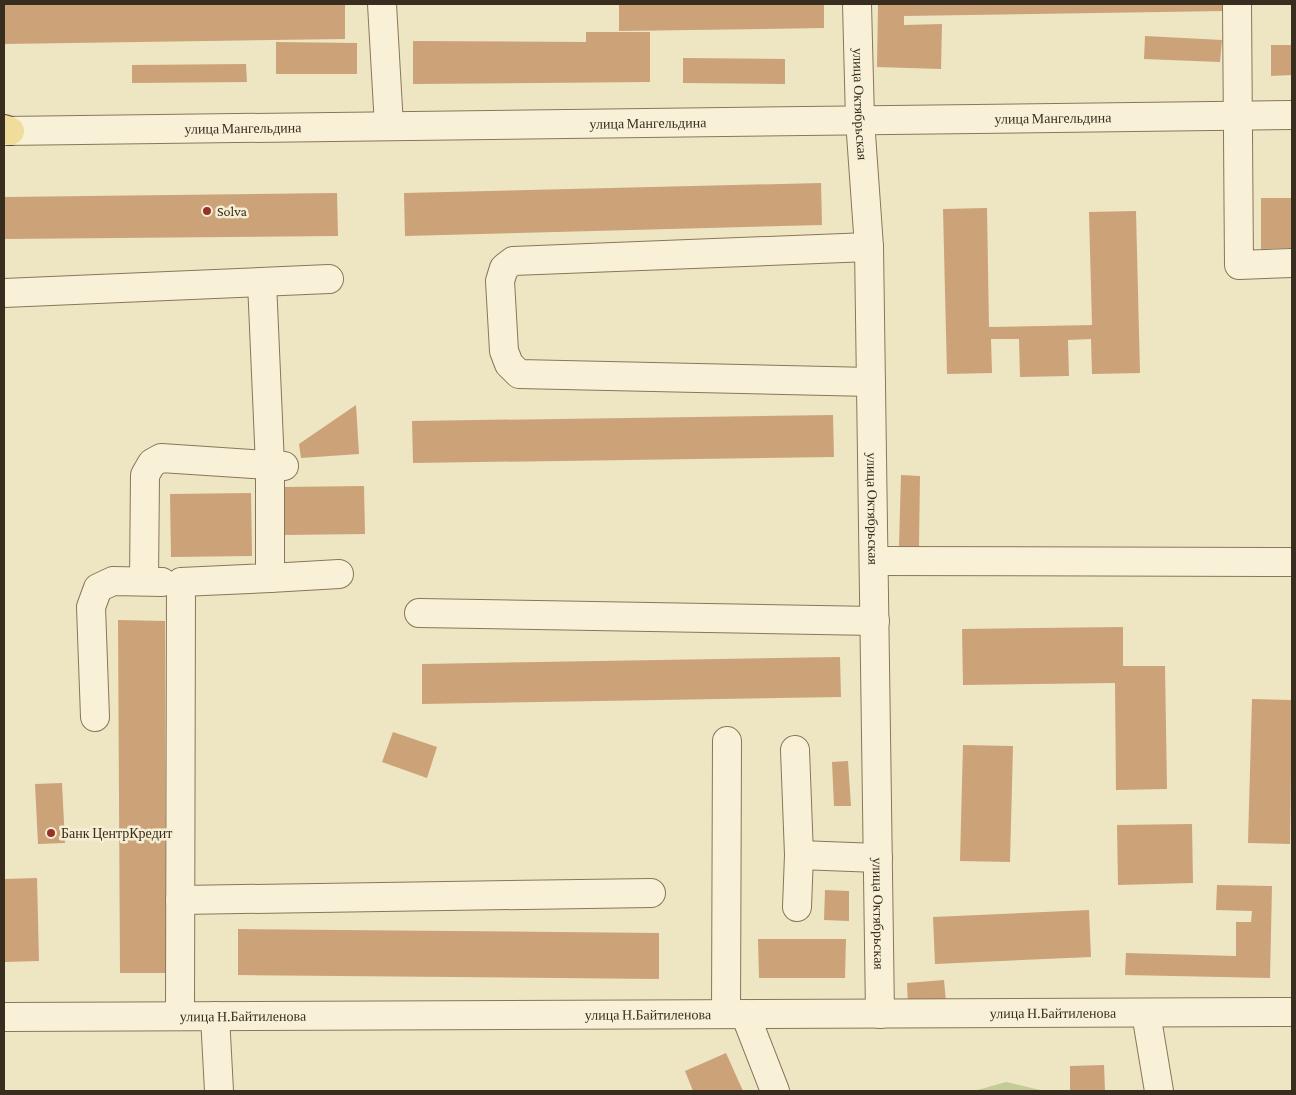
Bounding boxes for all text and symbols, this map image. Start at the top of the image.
street label: улица Октябрьская [850,48,871,161]
street label: улица Мангельдина [994,109,1112,127]
street label: улица Мангельдина [589,114,707,132]
street label: улица Мангельдина [184,119,302,137]
place label: Solva [217,203,248,219]
marker: Solva [201,205,213,217]
street label: улица Октябрьская [864,452,882,565]
place label: Банк ЦентрКредит [61,825,172,841]
marker: Банк ЦентрКредит [45,827,57,839]
street label: улица Октябрьская [870,857,887,970]
street label: улица Н.Байтиленова [990,1005,1117,1021]
street label: улица Н.Байтиленова [585,1006,712,1023]
street label: улица Н.Байтиленова [180,1008,307,1024]

